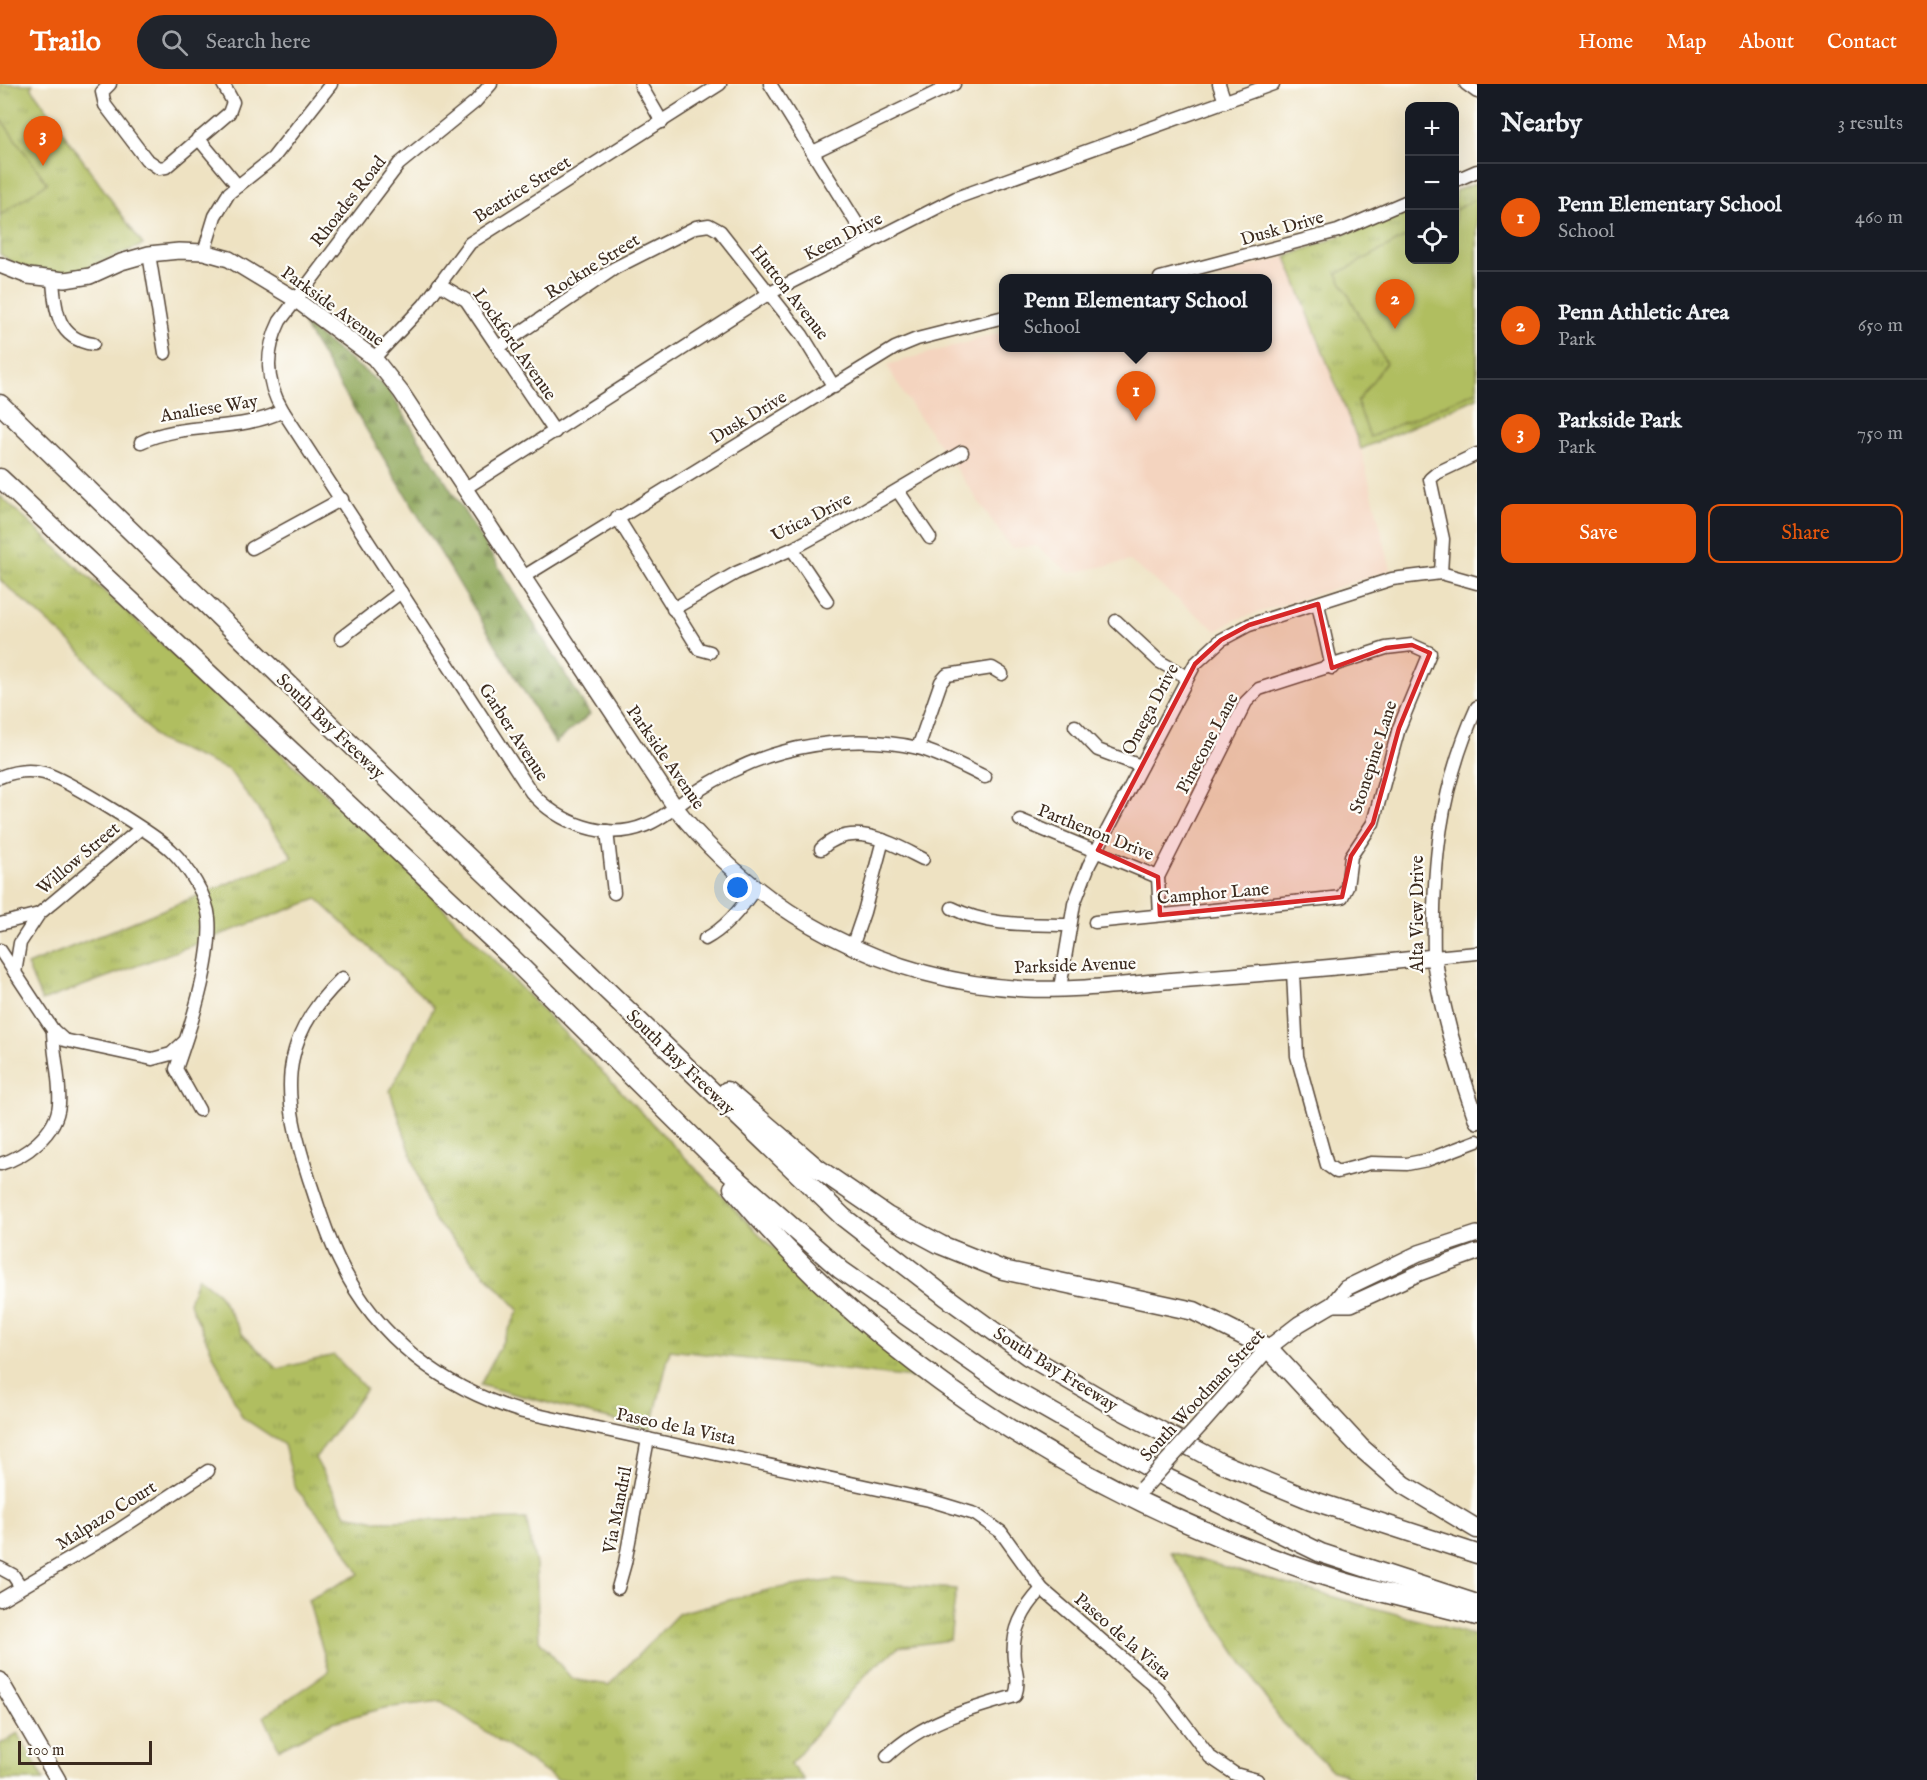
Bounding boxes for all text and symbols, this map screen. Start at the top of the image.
search box [137,15,557,69]
text: Trailo [30,25,101,60]
icon: search [158,26,191,59]
text: Search here [206,28,311,56]
text: Home [1578,29,1633,56]
text: Map [1666,29,1706,56]
text: About [1739,29,1794,56]
text: Contact [1827,29,1897,56]
map controls [1405,102,1459,264]
button: + [1405,102,1459,156]
text: Nearby [1501,107,1582,140]
text: 3 results [1838,111,1903,136]
pin: 3 [24,116,63,166]
street label: Rhoades Road [306,151,392,252]
street label: Beatrice Street [470,151,576,229]
button: − [1405,156,1459,210]
text: Penn Elementary School [1558,191,1781,219]
text: 1 [1517,205,1524,230]
text: 460 m [1855,205,1903,230]
street label: Dusk Drive [1238,207,1327,252]
street label: Keen Drive [801,208,887,267]
button: locate [1405,210,1459,264]
text: School [1558,219,1614,244]
street label: Rockne Street [541,229,644,305]
street label: Hutton Avenue [744,241,833,345]
street label: Parkside Avenue [276,262,388,352]
popup [999,274,1272,352]
pin: 2 [1376,280,1414,329]
street label: Lockford Avenue [467,285,561,405]
text: Penn Elementary School [1024,287,1247,315]
text: Penn Athletic Area [1558,299,1729,327]
text: 2 [1516,313,1525,338]
text: 650 m [1858,313,1903,338]
text: School [1024,315,1080,340]
text: Park [1558,327,1596,352]
pin: 1 [1116,372,1156,421]
street label: Dusk Drive [706,386,791,450]
street label: Analiese Way [158,390,260,429]
text: Parkside Park [1558,407,1682,435]
text: 3 [1517,421,1524,446]
text: 750 m [1857,421,1903,446]
text: Park [1558,435,1596,460]
street label: Utica Drive [768,488,856,548]
button: Save [1501,504,1696,563]
button: Share [1708,504,1903,563]
street label: Omega Drive [1118,660,1185,759]
street label: South Bay Freeway [271,669,389,785]
street label: Garber Avenue [473,680,553,786]
street label: Pinecone Lane [1172,689,1244,798]
street label: Stonepine Lane [1345,698,1404,817]
street label: Parkside Avenue [620,701,709,814]
street label: Parthenon Drive [1034,800,1157,867]
street label: Willow Street [33,818,125,901]
street label: Alta View Drive [1407,855,1430,974]
your location [723,873,752,902]
street label: Camphor Lane [1156,878,1270,911]
street label: Parkside Avenue [1014,953,1136,980]
street label: South Bay Freeway [621,1005,739,1121]
street label: South Bay Freeway [989,1323,1122,1418]
street label: South Woodman Street [1136,1325,1271,1467]
street label: Paseo de la Vista [614,1404,738,1451]
street label: Via Mandril [599,1465,638,1557]
street label: Malpazo Court [52,1476,161,1556]
street label: Paseo de la Vista [1069,1589,1176,1686]
scale bar [18,1738,152,1766]
text: 100 m [27,1741,64,1761]

